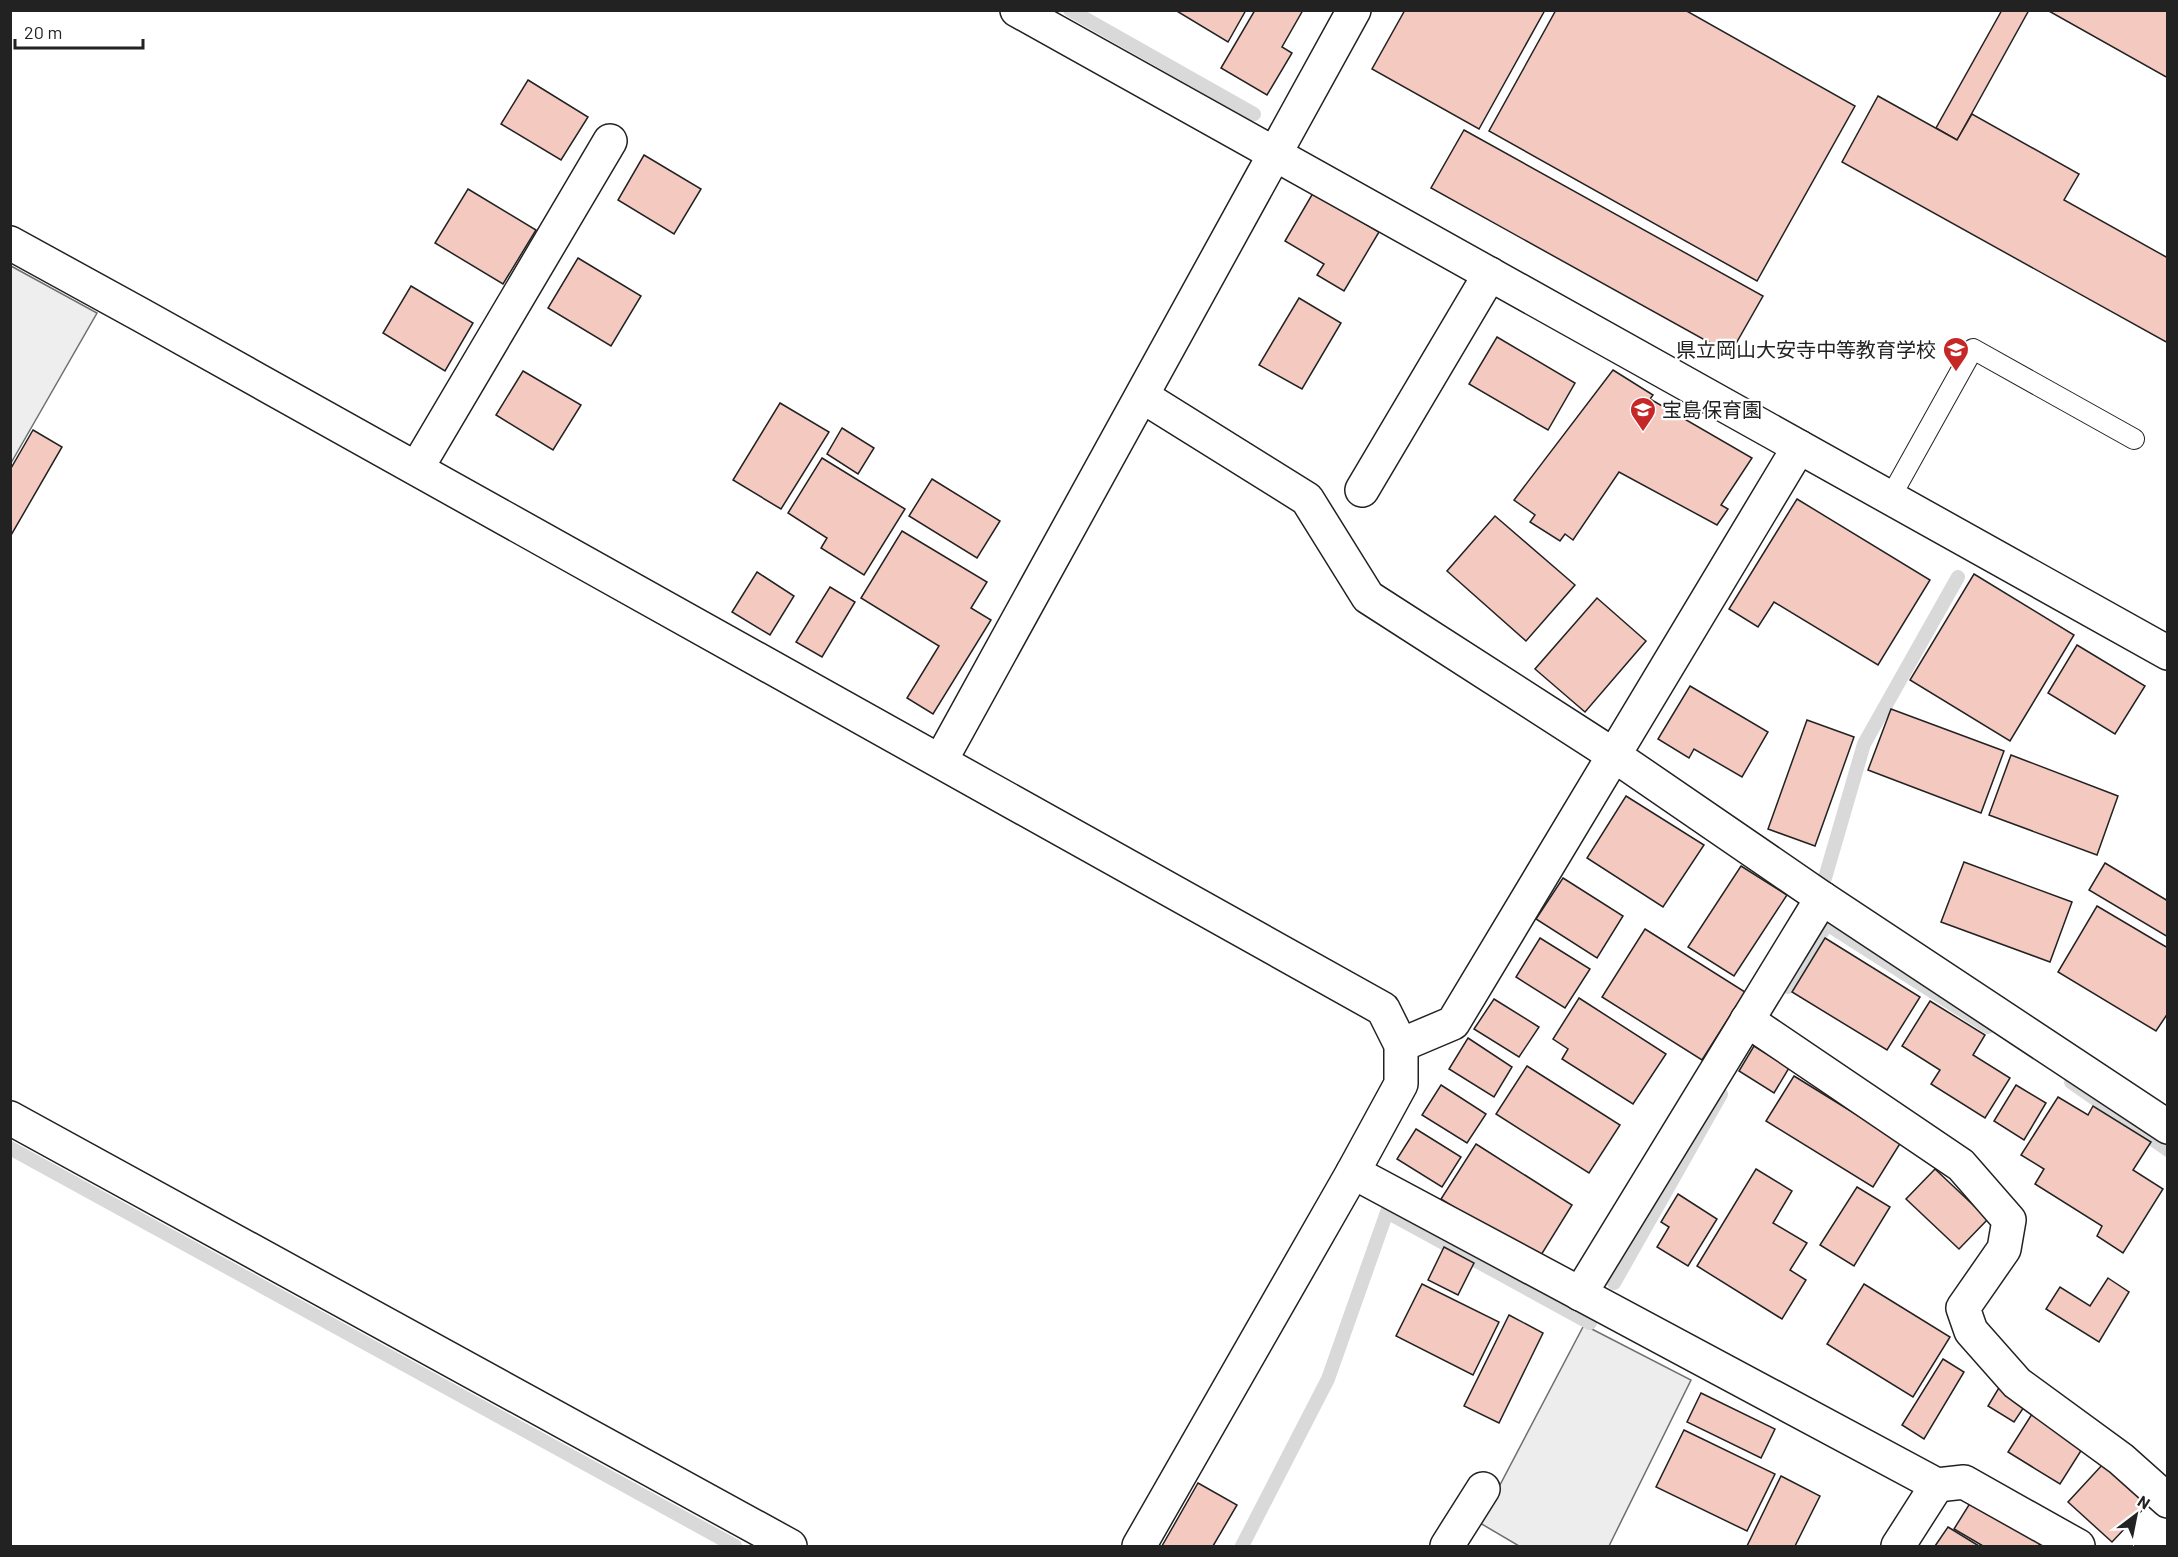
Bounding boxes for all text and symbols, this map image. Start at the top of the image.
scale bar [15,12,142,50]
text: 20 m [24,21,62,43]
school or university icon: 県立岡山大安寺中等教育学校 [1941,335,1971,373]
place label: 県立岡山大安寺中等教育学校 [1676,337,1936,361]
school or university icon: 宝島保育園 [1628,395,1658,433]
place label: 宝島保育園 [1662,397,1762,421]
north arrow [2106,1485,2166,1545]
text: N [2135,1491,2154,1513]

